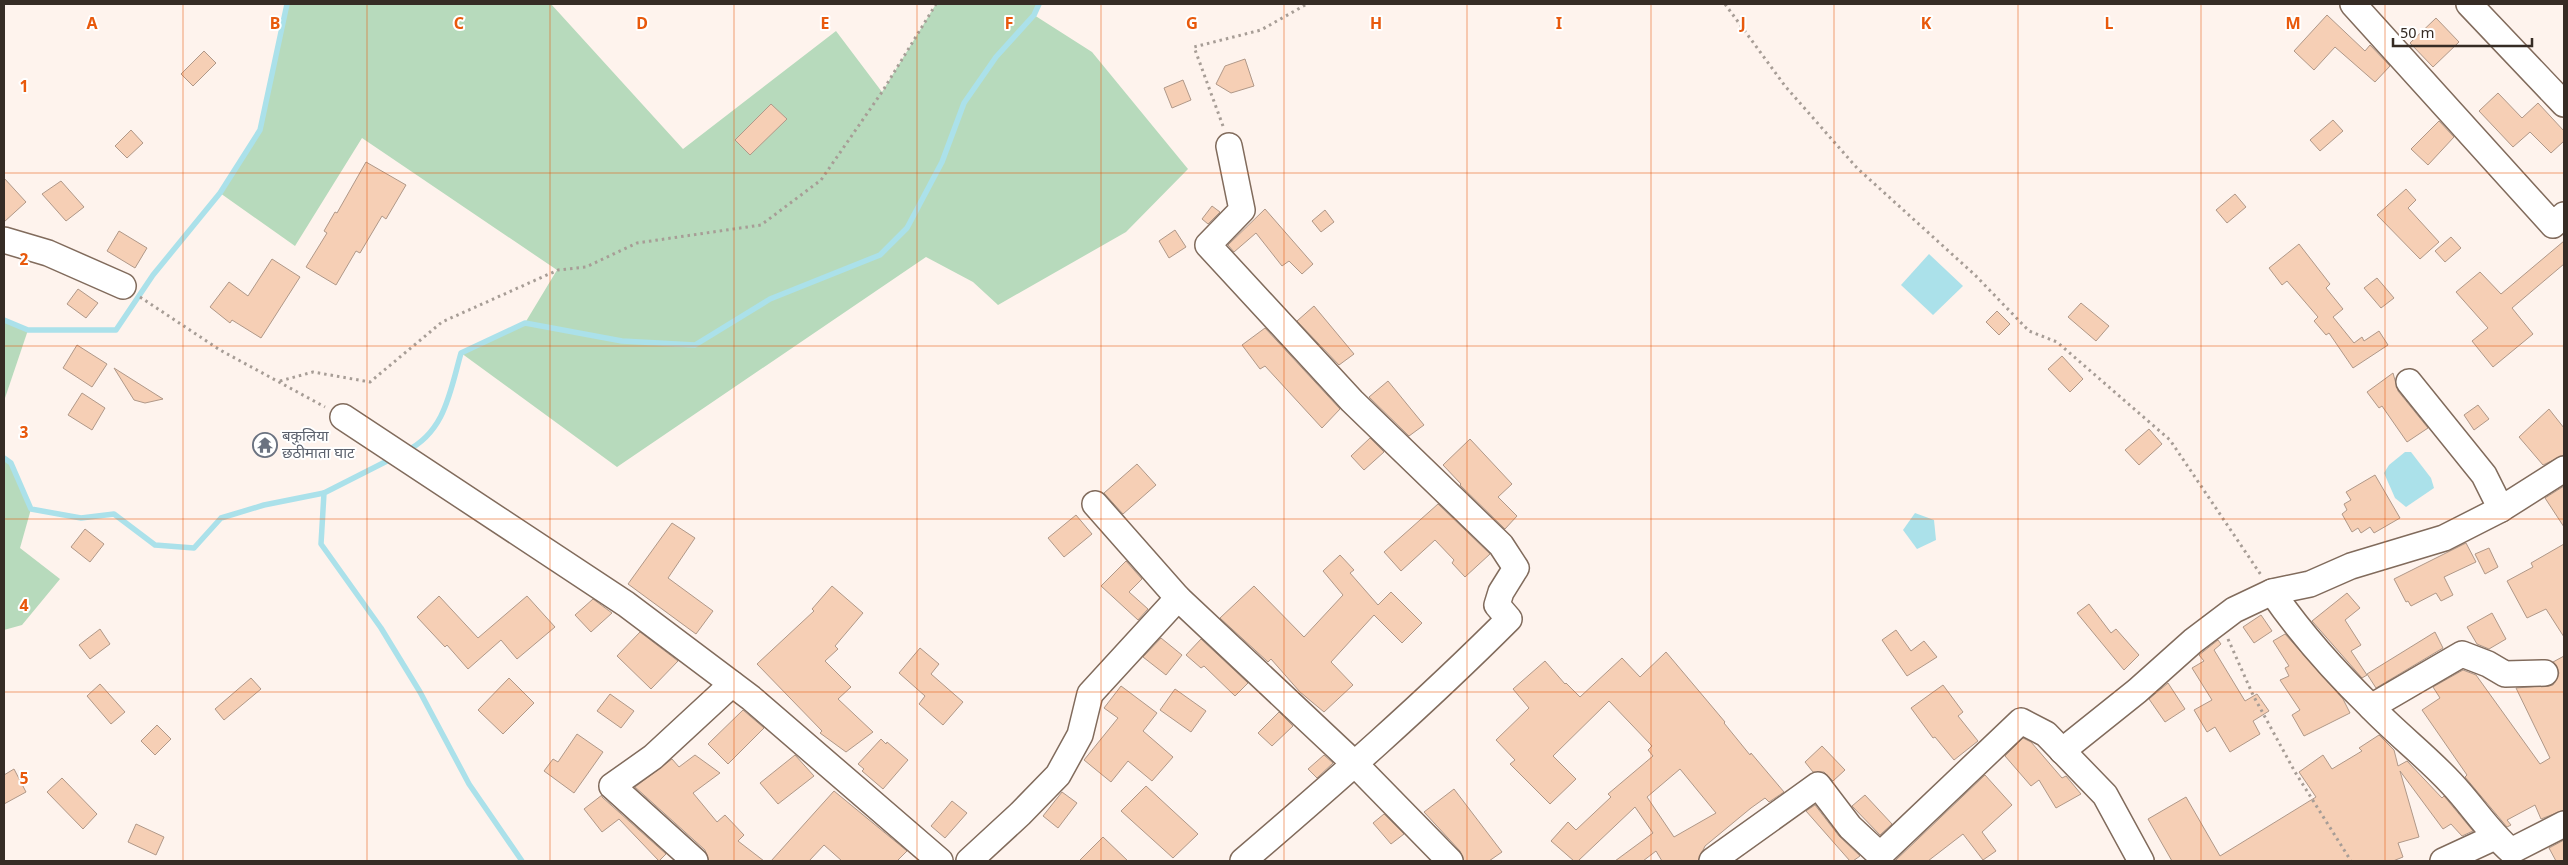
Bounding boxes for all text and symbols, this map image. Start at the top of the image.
text: A [86,15,98,36]
text: B [270,15,280,36]
text: C [454,15,464,36]
text: D [636,15,648,36]
text: E [821,15,829,36]
text: F [1005,15,1013,36]
text: G [1186,15,1198,36]
text: H [1370,15,1382,36]
text: I [1556,15,1562,36]
text: J [1738,15,1746,36]
text: K [1921,15,1932,36]
text: L [2105,15,2114,36]
text: M [2285,15,2301,36]
scale bar [2393,15,2532,47]
text: 50 m [2400,25,2434,44]
text: 1 [19,78,29,99]
text: 2 [19,251,29,272]
text: 3 [19,424,29,445]
place label: बकुलिया छठीमाता घाट [282,428,355,464]
temple icon: बकुलिया छठीमाता घाट [252,432,278,458]
text: 4 [19,597,29,618]
text: 5 [19,770,29,791]

